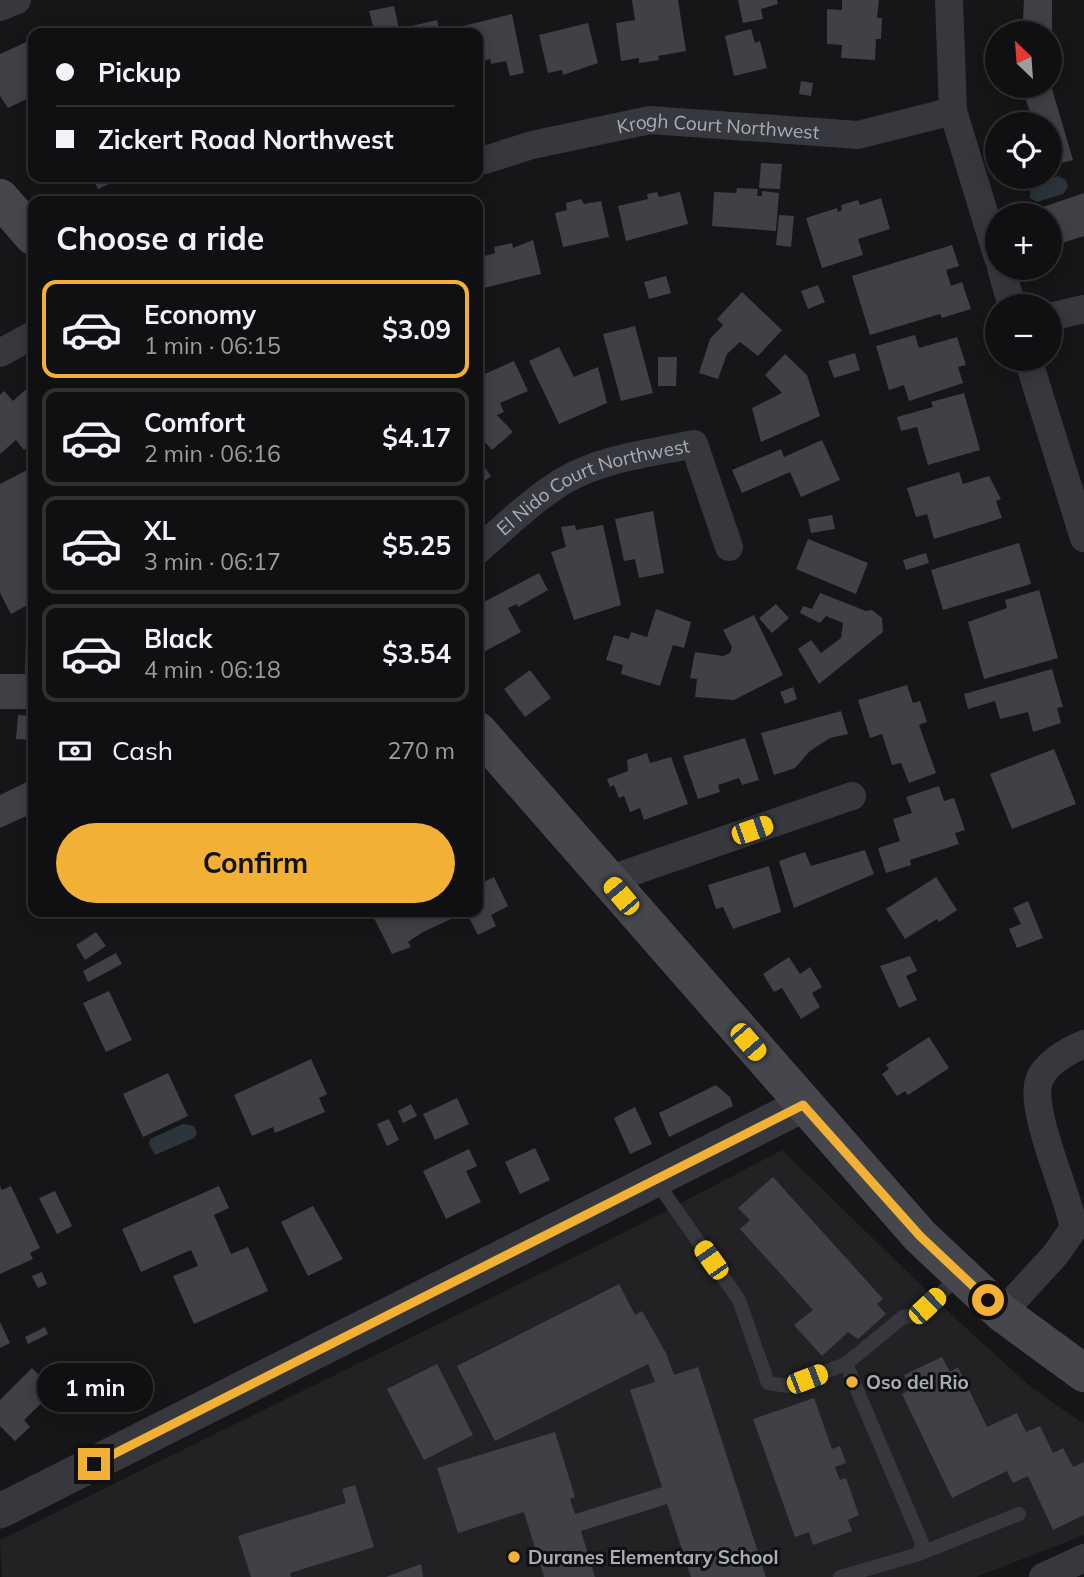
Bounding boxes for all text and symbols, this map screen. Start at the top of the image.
north arrow [985,21,1062,98]
map controls [985,21,1062,371]
text: Pickup [98,56,181,89]
street label: Krogh Court Northwest [615,108,820,144]
button: locate [985,112,1062,189]
text: Zickert Road Northwest [98,123,394,156]
button: + [985,203,1062,280]
text: Choose a ride [56,218,264,258]
button: − [985,294,1062,371]
icon: car [60,298,123,361]
text: Economy [144,298,256,331]
text: $3.09 [382,313,451,346]
text: 1 min · 06:15 [144,331,281,360]
icon: car [60,406,123,469]
text: Comfort [144,406,245,439]
text: $4.17 [382,421,451,454]
street label: El Nido Court Northwest [491,433,692,540]
text: 2 min · 06:16 [144,439,281,468]
icon: car [60,514,123,577]
text: XL [144,514,176,547]
text: $5.25 [382,529,451,562]
text: 3 min · 06:17 [144,547,281,576]
icon: car [60,622,123,685]
text: Black [144,622,212,655]
text: $3.54 [382,637,451,670]
text: 4 min · 06:18 [144,655,281,684]
icon: cash [56,732,94,770]
text: Cash [112,734,173,767]
text: 270 m [387,736,455,765]
car [729,813,776,847]
button: Confirm [56,823,455,903]
car [600,873,643,919]
car [727,1019,770,1065]
car [691,1237,732,1283]
car [905,1284,950,1328]
route start [972,1284,1004,1316]
callout: 1 min [36,1362,152,1412]
car [784,1362,831,1396]
place label: Oso del Rio [866,1370,969,1394]
text: 1 min [65,1373,125,1402]
marker: Oso del Rio [844,1374,860,1390]
route end [78,1448,110,1480]
place label: Duranes Elementary School [528,1545,778,1569]
marker: Duranes Elementary School [506,1549,522,1565]

